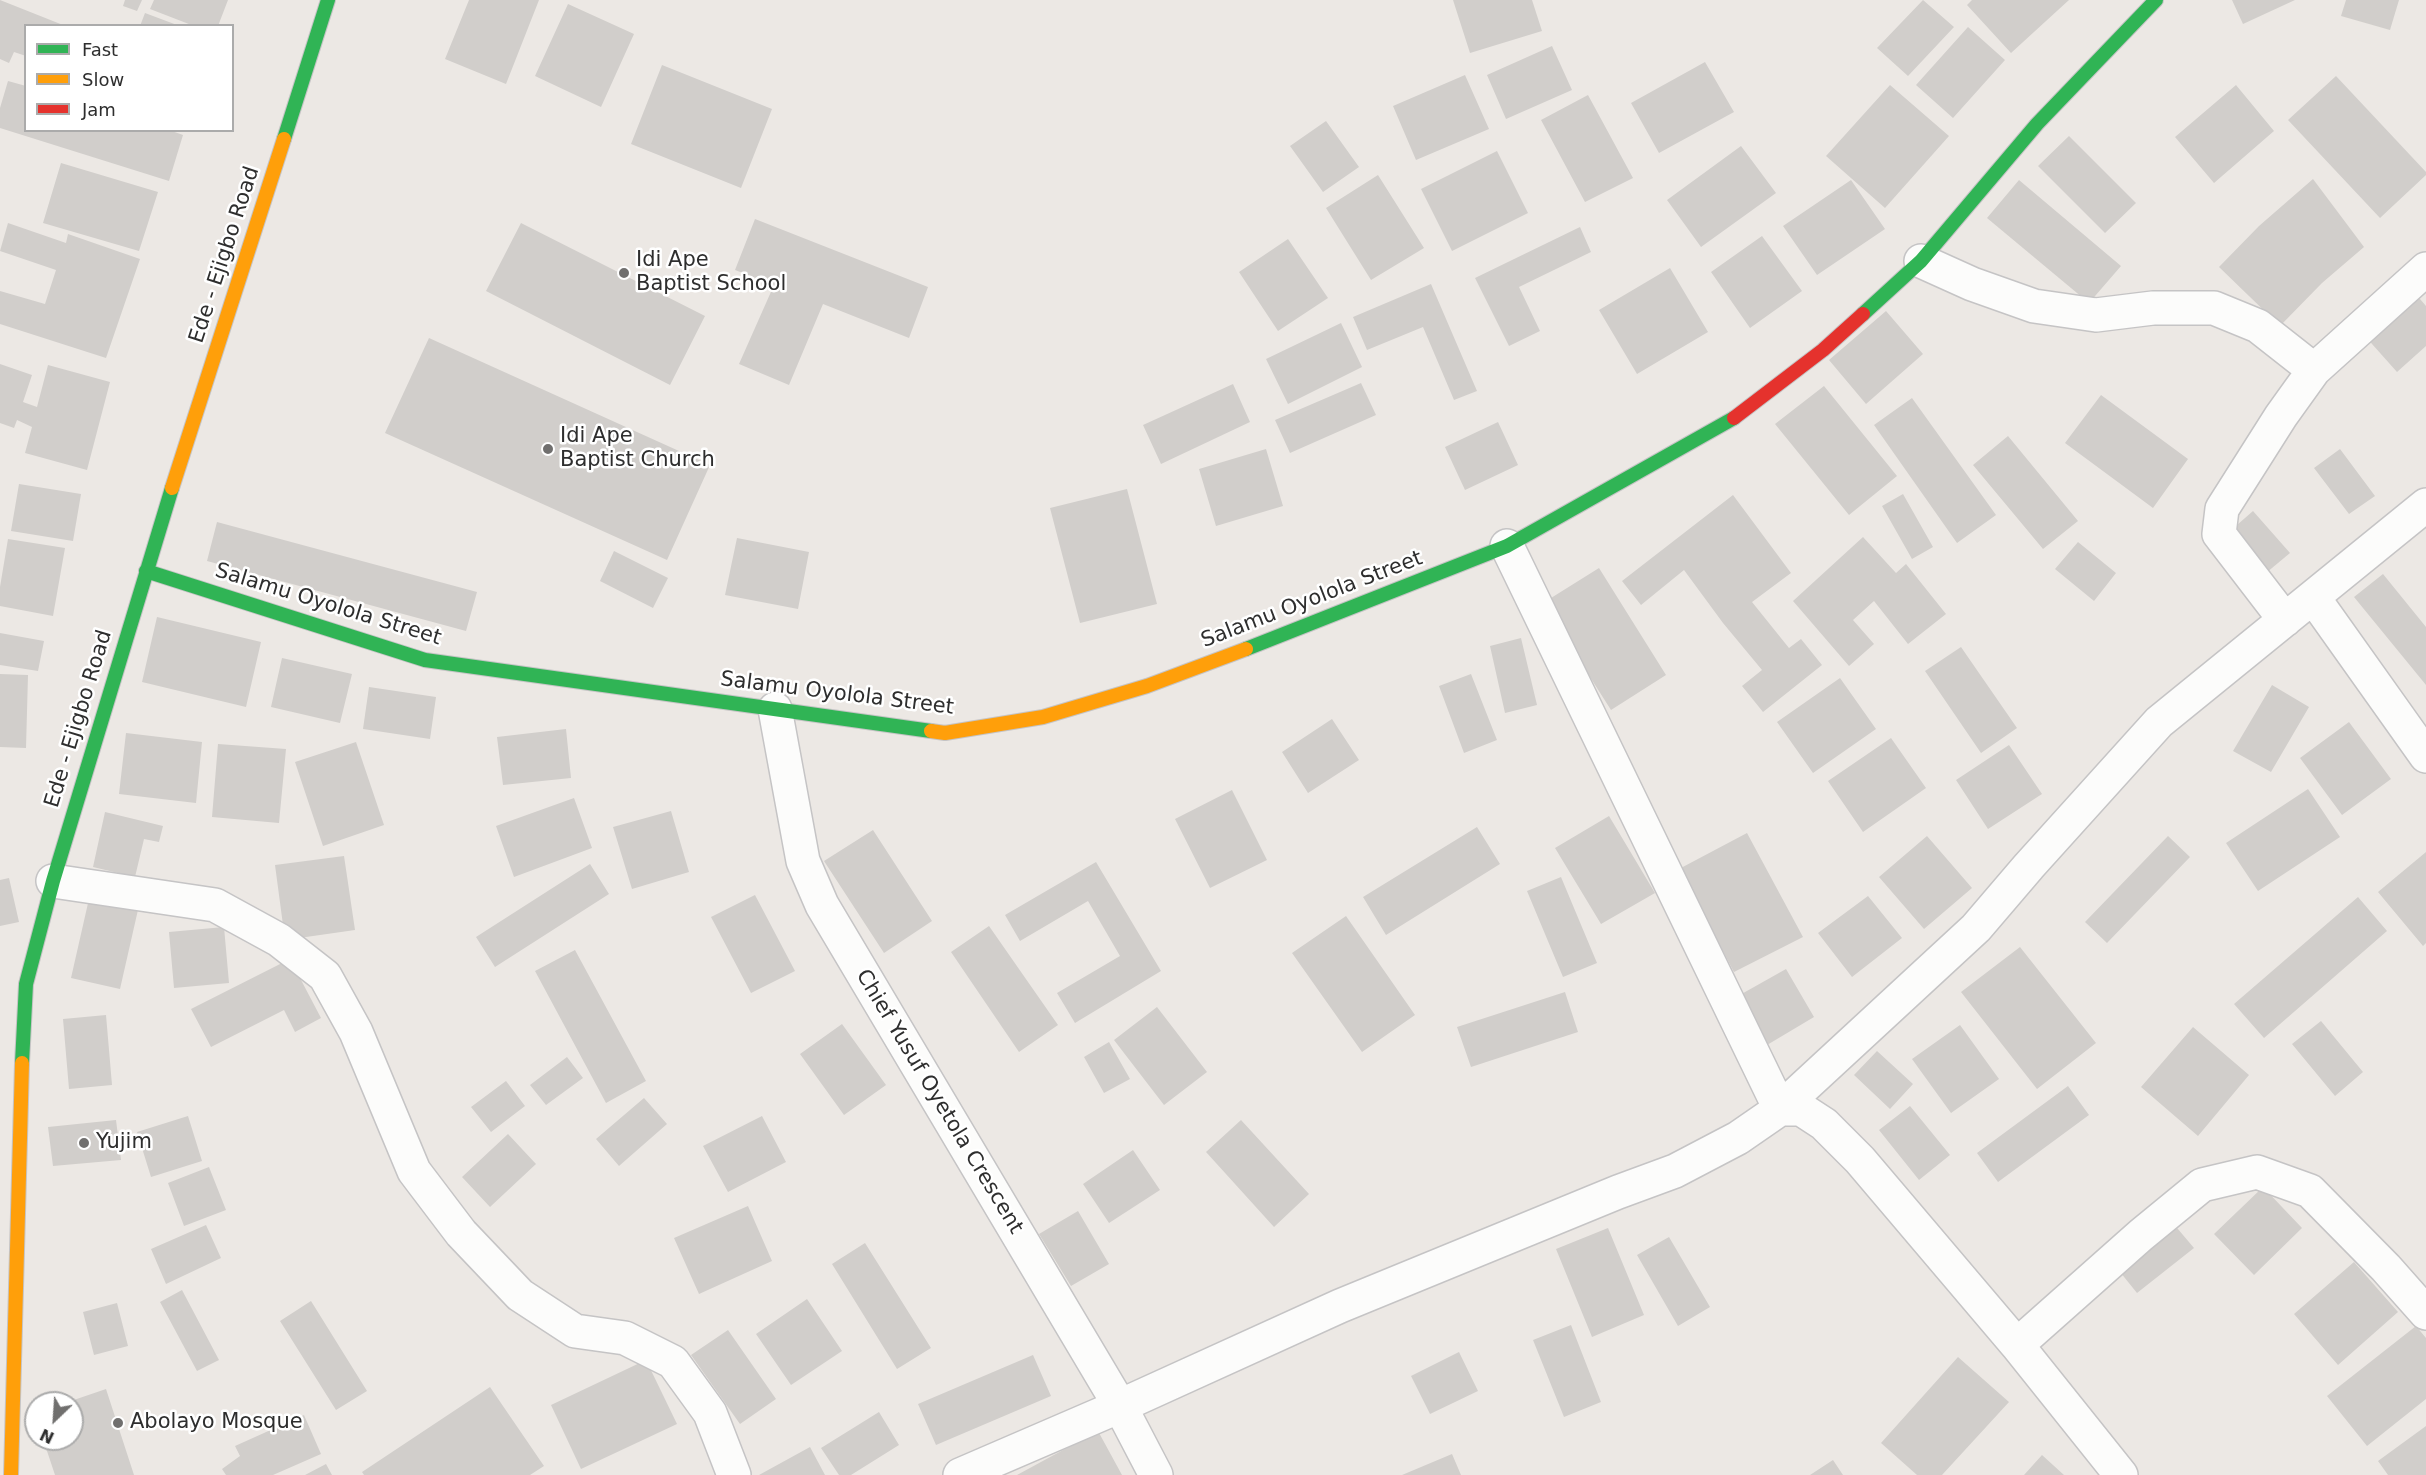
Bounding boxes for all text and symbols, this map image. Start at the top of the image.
legend [24,24,234,132]
text: Fast [82,39,118,60]
text: Slow [82,69,124,90]
text: Jam [82,99,116,120]
street label: Ede - Ejigbo Road [185,163,265,347]
place label: Idi Ape Baptist School [636,248,786,298]
marker: Idi Ape Baptist School [617,266,631,280]
place label: Idi Ape Baptist Church [560,424,715,474]
marker: Idi Ape Baptist Church [541,442,555,456]
street label: Salamu Oyolola Street [1198,546,1426,654]
street label: Salamu Oyolola Street [212,559,444,651]
street label: Ede - Ejigbo Road [40,627,118,811]
street label: Salamu Oyolola Street [719,667,955,721]
street label: Chief Yusuf Oyetola Crescent [850,965,1028,1239]
place label: Yujim [96,1130,152,1156]
marker: Yujim [77,1136,91,1150]
north arrow [24,1391,84,1451]
place label: Abolayo Mosque [130,1410,303,1436]
marker: Abolayo Mosque [111,1416,125,1430]
text: N [37,1425,57,1447]

